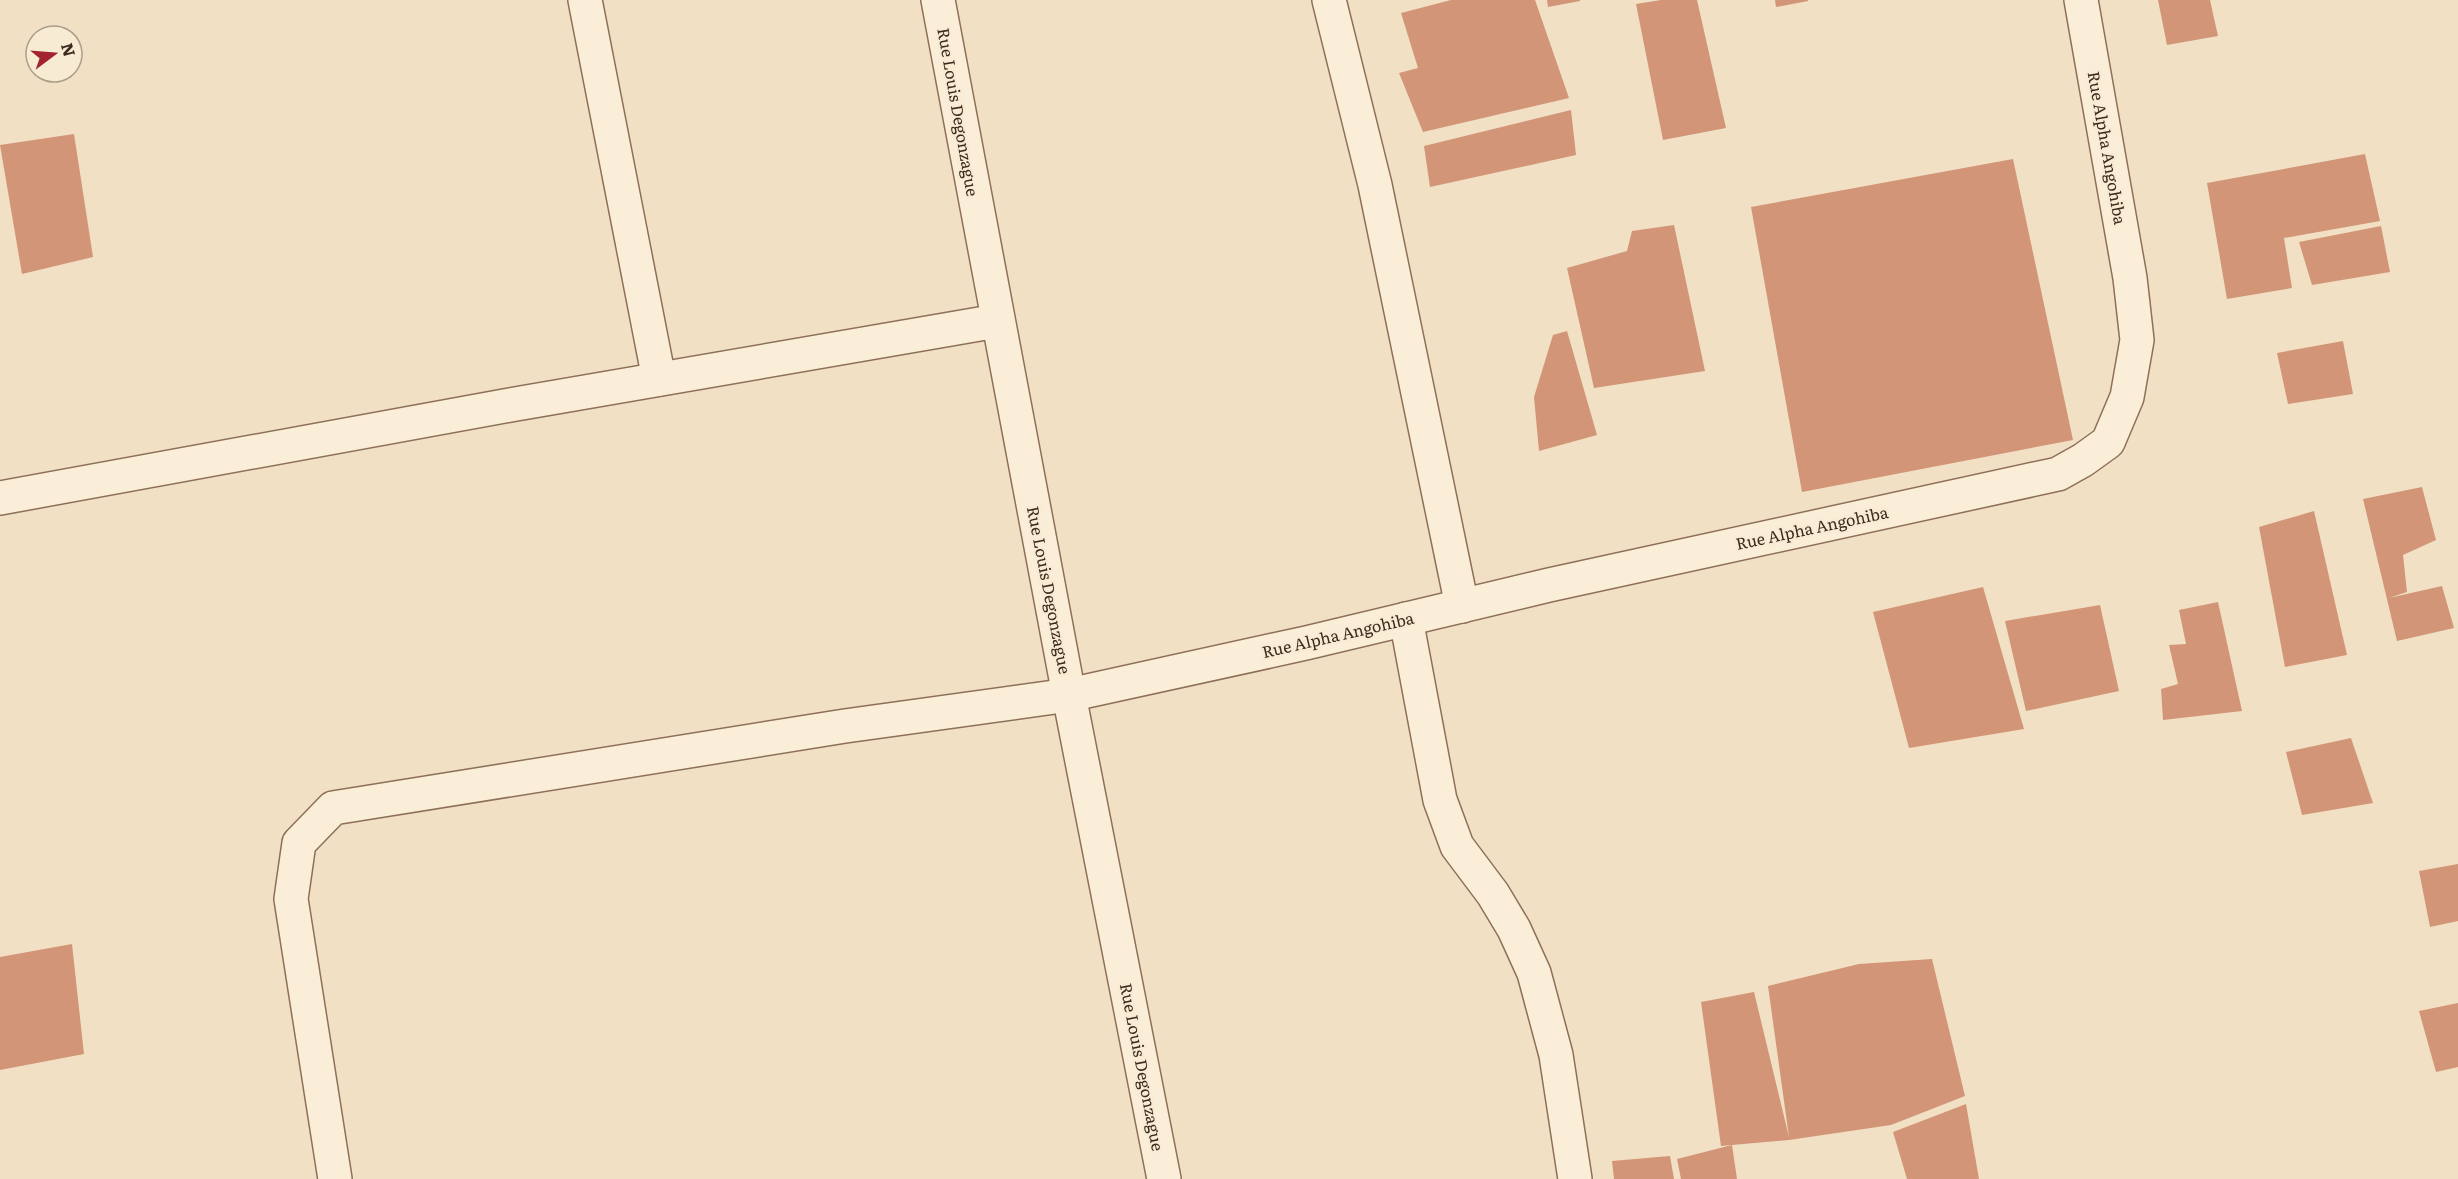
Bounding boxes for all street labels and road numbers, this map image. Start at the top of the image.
street label: Rue Louis Degonzague [932,26,986,198]
street label: Rue Alpha Angohiba [2083,69,2133,227]
street label: Rue Alpha Angohiba [1733,499,1891,555]
street label: Rue Louis Degonzague [1022,504,1078,676]
street label: Rue Alpha Angohiba [1259,605,1417,663]
street label: Rue Louis Degonzague [1115,981,1171,1153]

